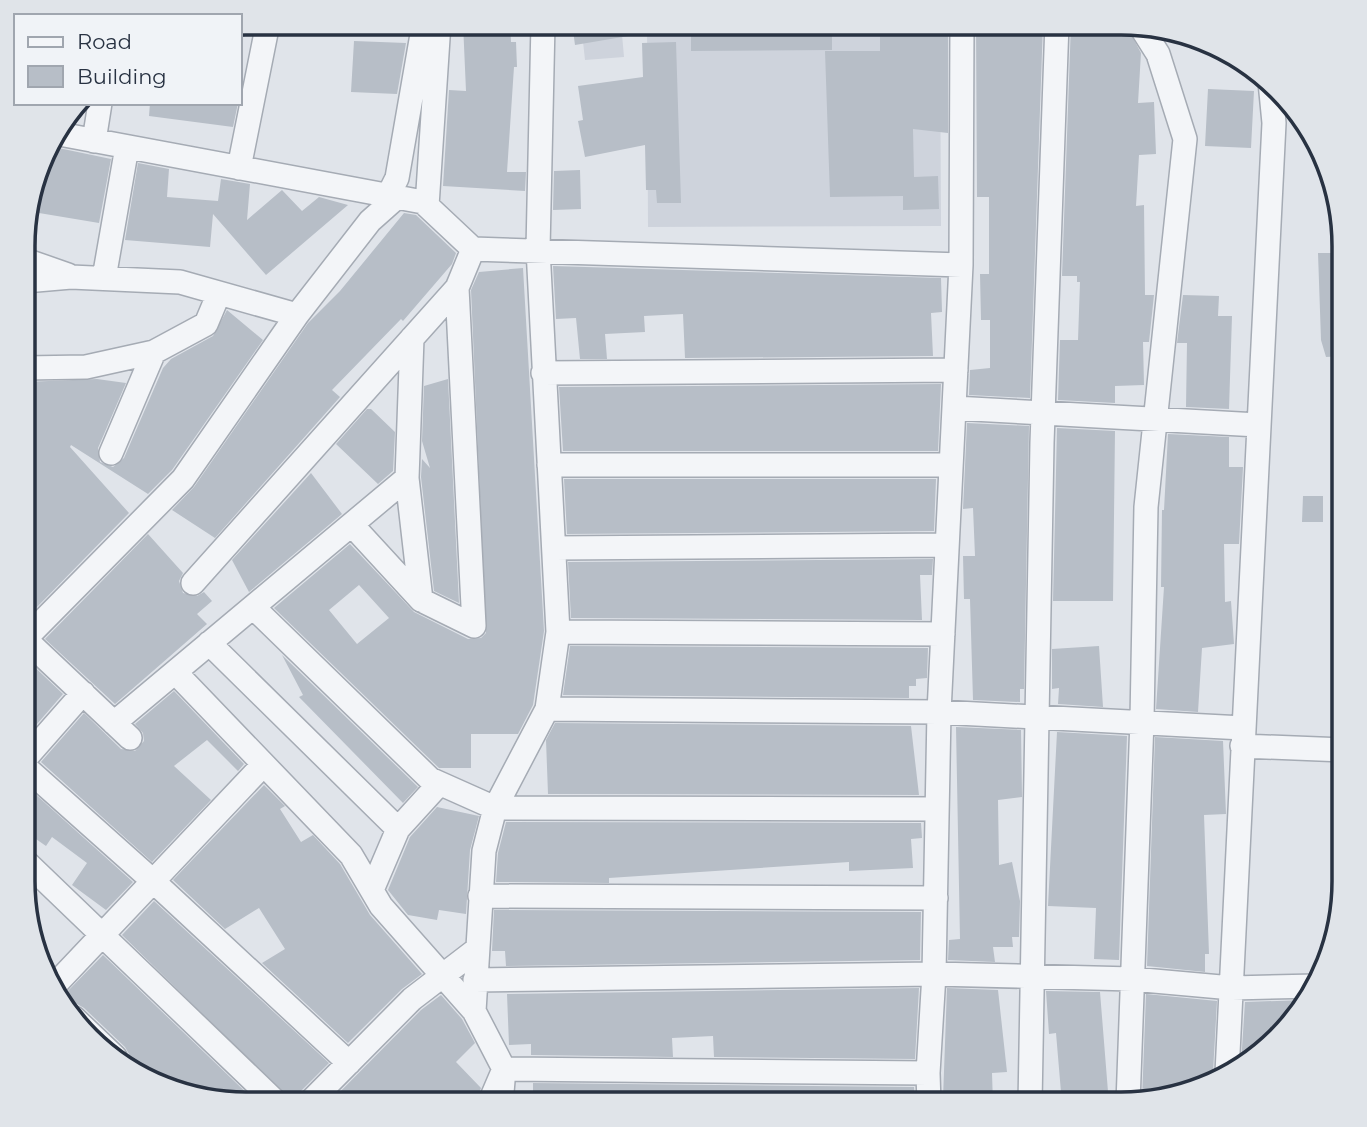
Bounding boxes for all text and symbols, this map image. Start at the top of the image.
legend [14,14,242,105]
text: Road [77,29,132,54]
text: Building [77,64,167,89]

